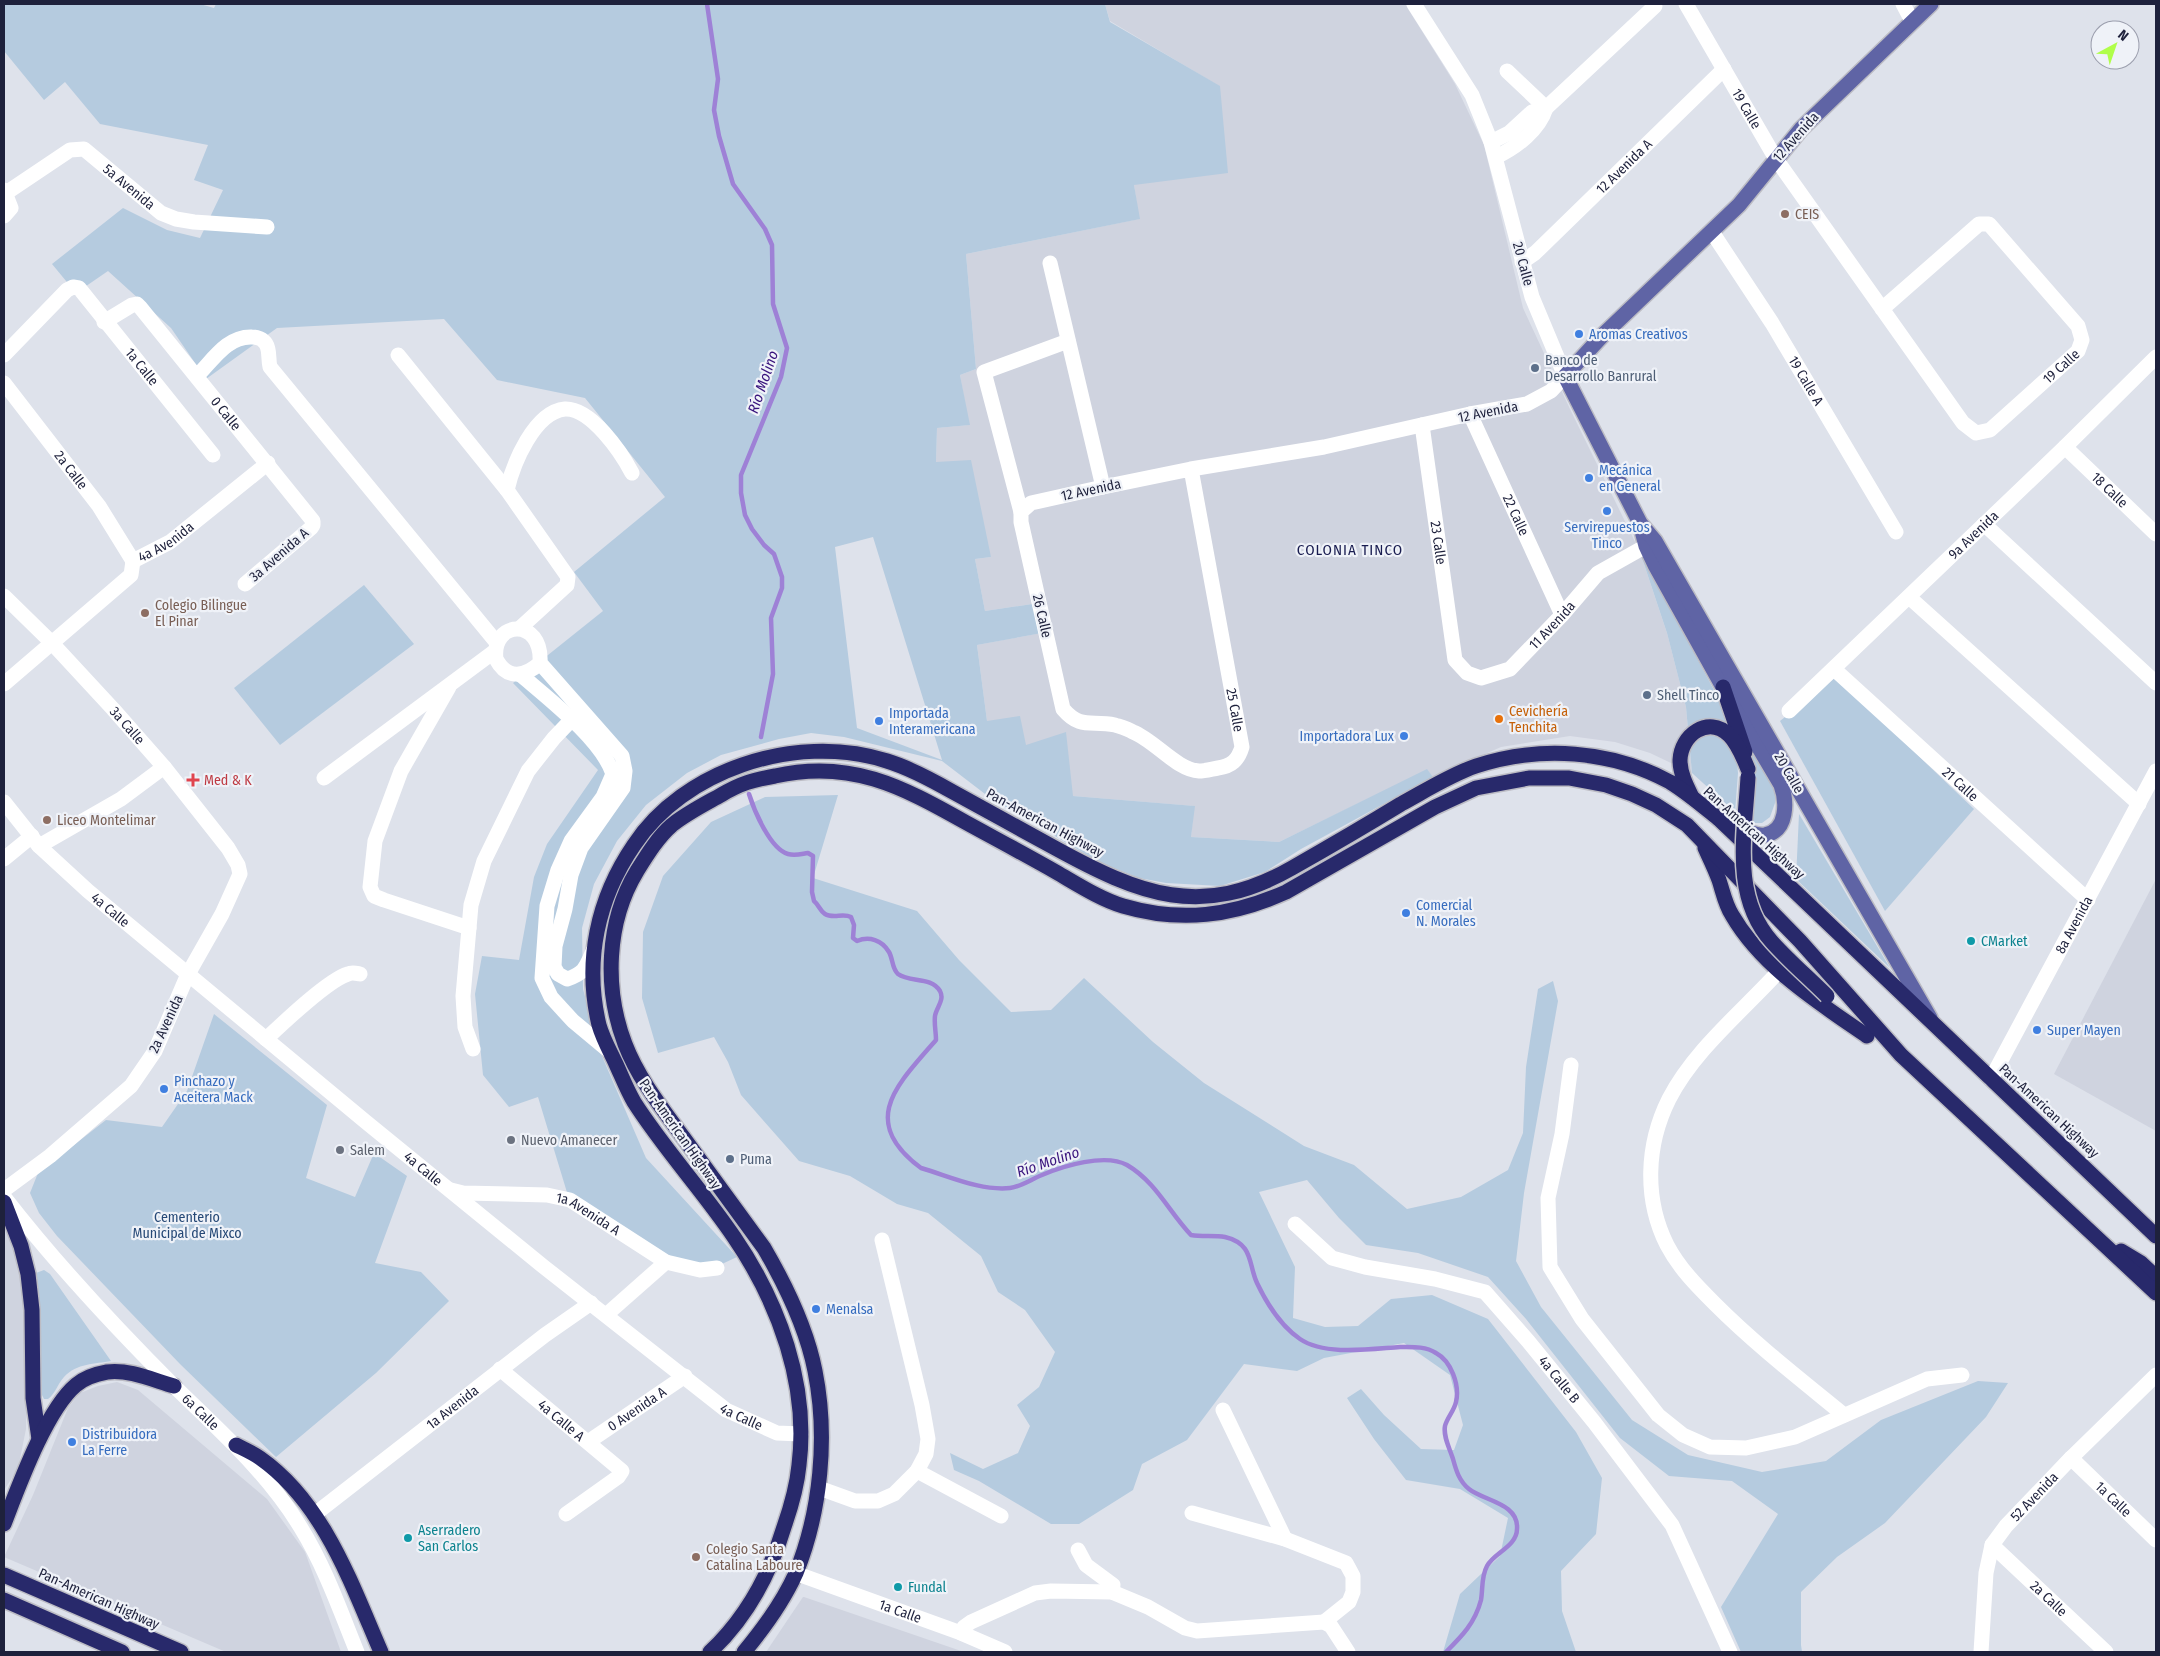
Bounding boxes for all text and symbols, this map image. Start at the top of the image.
north arrow [2090,20,2140,70]
text: N [2114,26,2132,45]
street label: 19 Calle [1728,86,1765,132]
street label: 12 Avenida [1769,109,1823,165]
street label: 12 Avenida A [1592,135,1656,197]
street label: 5a Avenida [100,160,159,213]
place label: CEIS [1795,206,1819,223]
marker: CEIS [1779,208,1791,220]
street label: 20 Calle [1509,240,1537,288]
place label: Aromas Creativos [1589,326,1688,343]
marker: Aromas Creativos [1573,328,1585,340]
street label: 1a Calle [122,344,162,389]
street label: 19 Calle [2039,345,2083,387]
water label: Río Molino [744,348,782,416]
place label: Banco de Desarrollo Banrural [1545,352,1657,385]
street label: 19 Calle A [1785,353,1828,409]
marker: Banco de Desarrollo Banrural [1529,362,1541,374]
street label: 0 Calle [207,393,245,434]
street label: 12 Avenida [1457,398,1520,426]
street label: 2a Calle [51,447,92,493]
place label: Mecánica en General [1599,462,1661,495]
street label: 18 Calle [2088,469,2132,511]
marker: Mecánica en General [1583,472,1595,484]
street label: 12 Avenida [1060,475,1123,505]
street label: 22 Calle [1499,492,1533,538]
marker: Servirepuestos Tinco [1601,505,1613,517]
street label: 9a Avenida [1945,507,2002,563]
street label: 4a Avenida [135,518,197,566]
place label: Servirepuestos Tinco [1564,519,1650,552]
street label: 23 Calle [1427,520,1450,566]
street label: 3a Avenida A [246,524,313,585]
district label: COLONIA TINCO [1297,541,1403,559]
street label: 26 Calle [1029,592,1055,640]
place label: Colegio Bilingue El Pinar [155,597,247,630]
street label: 11 Avenida [1525,597,1579,653]
marker: Colegio Bilingue El Pinar [139,607,151,619]
street label: 25 Calle [1223,687,1248,733]
place label: Shell Tinco [1657,687,1719,704]
marker: Shell Tinco [1641,689,1653,701]
street label: 3a Calle [106,703,149,748]
place label: Cevichería Tenchita [1509,703,1568,736]
place label: Importada Interamericana [889,705,976,738]
marker: Cevichería Tenchita [1493,713,1505,725]
marker: Importada Interamericana [873,715,885,727]
place label: Importadora Lux [1300,728,1395,745]
marker: Importadora Lux [1398,730,1410,742]
street label: 20 Calle [1770,749,1808,797]
street label: 21 Calle [1939,763,1982,805]
place label: Med & K [204,772,252,789]
marker: Med & K [186,773,200,787]
street label: Pan-American Highway [1700,783,1809,883]
street label: Pan-American Highway [983,785,1107,862]
place label: Liceo Montelimar [57,812,156,829]
marker: Liceo Montelimar [41,814,53,826]
street label: 4a Calle [88,889,133,931]
street label: 8a Avenida [2051,893,2096,957]
place label: Comercial N. Morales [1416,897,1476,930]
marker: Comercial N. Morales [1400,907,1412,919]
place label: CMarket [1981,933,2028,950]
marker: CMarket [1965,935,1977,947]
street label: 2a Avenida [145,992,187,1056]
place label: Super Mayen [2047,1022,2121,1039]
marker: Super Mayen [2031,1024,2043,1036]
street label: Pan-American Highway [1995,1060,2103,1162]
place label: Pinchazo y Aceitera Mack [174,1073,253,1106]
street label: Pan-American Highway [636,1076,725,1193]
marker: Pinchazo y Aceitera Mack [158,1083,170,1095]
place label: Nuevo Amanecer [521,1132,617,1149]
marker: Nuevo Amanecer [505,1134,517,1146]
place label: Salem [350,1142,385,1159]
water label: Río Molino [1014,1143,1082,1181]
marker: Salem [334,1144,346,1156]
street label: 4a Calle [400,1148,446,1189]
place label: Puma [740,1151,772,1168]
marker: Puma [724,1153,736,1165]
street label: 1a Avenida A [555,1189,624,1239]
park label: Cementerio Municipal de Mixco [132,1209,242,1242]
place label: Menalsa [826,1301,874,1318]
marker: Menalsa [810,1303,822,1315]
street label: 4a Calle B [1535,1352,1584,1407]
street label: 1a Avenida [423,1381,482,1433]
street label: 0 Avenida A [604,1383,670,1435]
street label: 6a Calle [178,1390,223,1434]
street label: 4a Calle A [535,1396,589,1445]
street label: 4a Calle [716,1400,765,1434]
place label: Distribuidora La Ferre [82,1426,157,1459]
marker: Distribuidora La Ferre [66,1436,78,1448]
street label: 52 Avenida [2007,1468,2062,1525]
street label: 1a Calle [2092,1478,2135,1520]
place label: Aserradero San Carlos [418,1522,481,1555]
marker: Aserradero San Carlos [402,1532,414,1544]
place label: Colegio Santa Catalina Laboure [706,1541,802,1574]
marker: Colegio Santa Catalina Laboure [690,1551,702,1563]
street label: Pan-American Highway [36,1565,163,1634]
street label: 2a Calle [2027,1577,2071,1620]
place label: Fundal [908,1579,947,1596]
marker: Fundal [892,1581,904,1593]
street label: 1a Calle [877,1596,924,1627]

